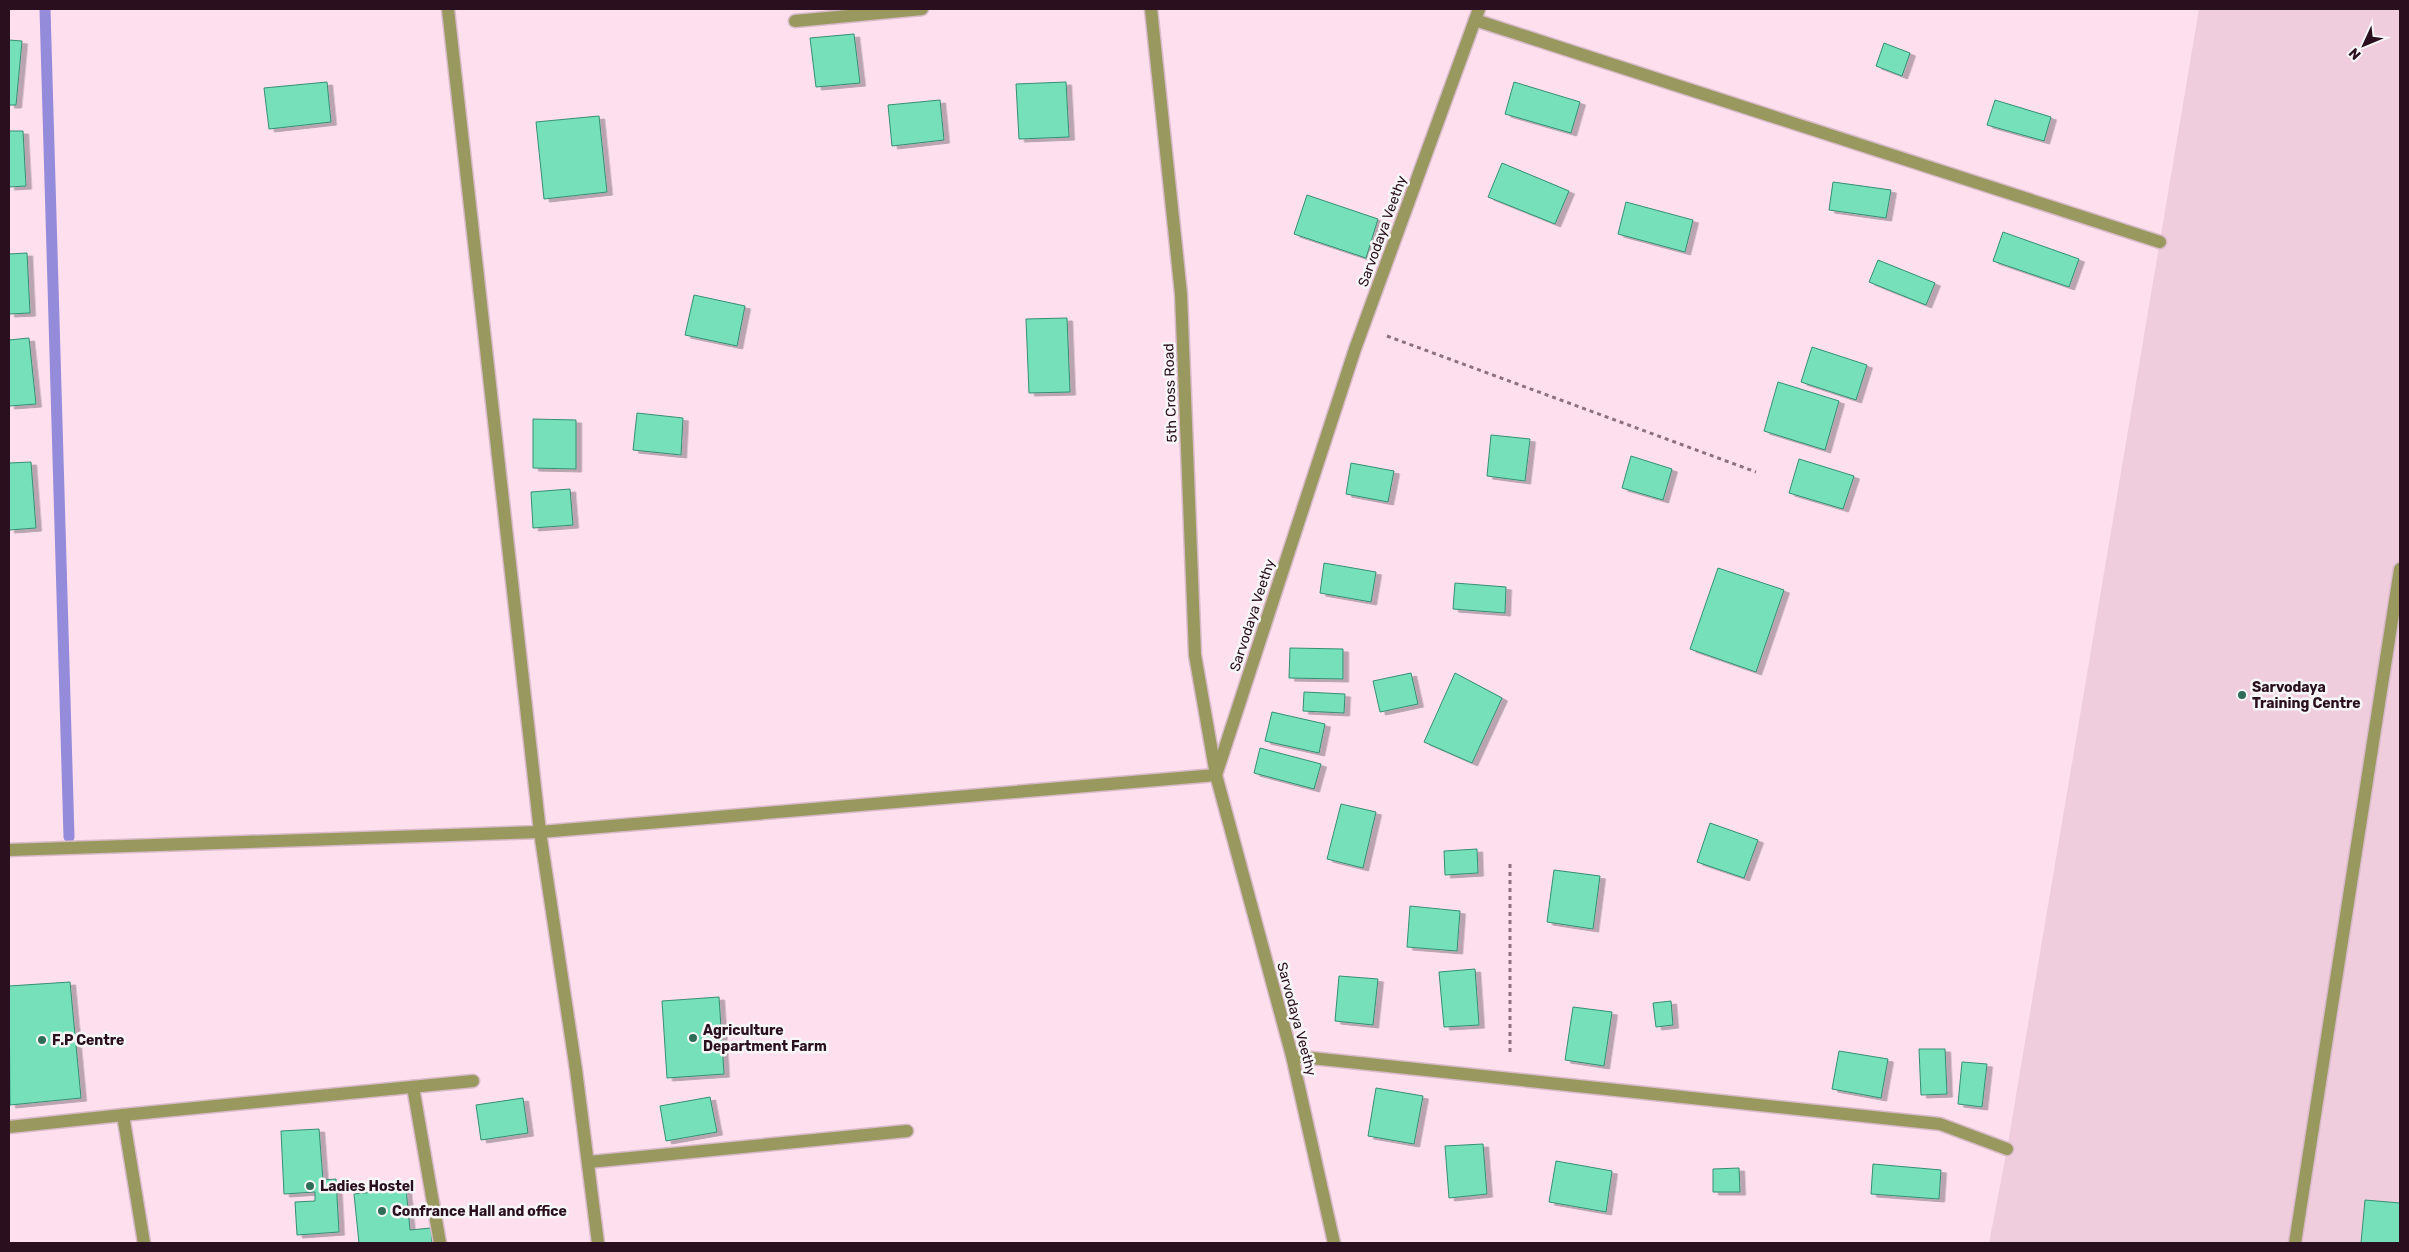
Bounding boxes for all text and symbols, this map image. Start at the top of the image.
north arrow [2339,20,2389,70]
text: N [2345,44,2365,63]
street label: Sarvodaya Veethy [1354,173,1411,289]
street label: 5th Cross Road [1160,343,1181,443]
street label: Sarvodaya Veethy [1226,557,1279,673]
place label: Sarvodaya Training Centre [2252,679,2361,712]
marker: Sarvodaya Training Centre [2236,689,2248,701]
street label: Sarvodaya Veethy [1273,960,1320,1078]
place label: Agriculture Department Farm [703,1022,827,1055]
place label: F.P Centre [52,1032,124,1049]
marker: Agriculture Department Farm [687,1032,699,1044]
marker: F.P Centre [36,1034,48,1046]
place label: Ladies Hostel [320,1178,414,1195]
marker: Ladies Hostel [304,1180,316,1192]
place label: Confrance Hall and office [392,1203,567,1220]
marker: Confrance Hall and office [376,1205,388,1217]

